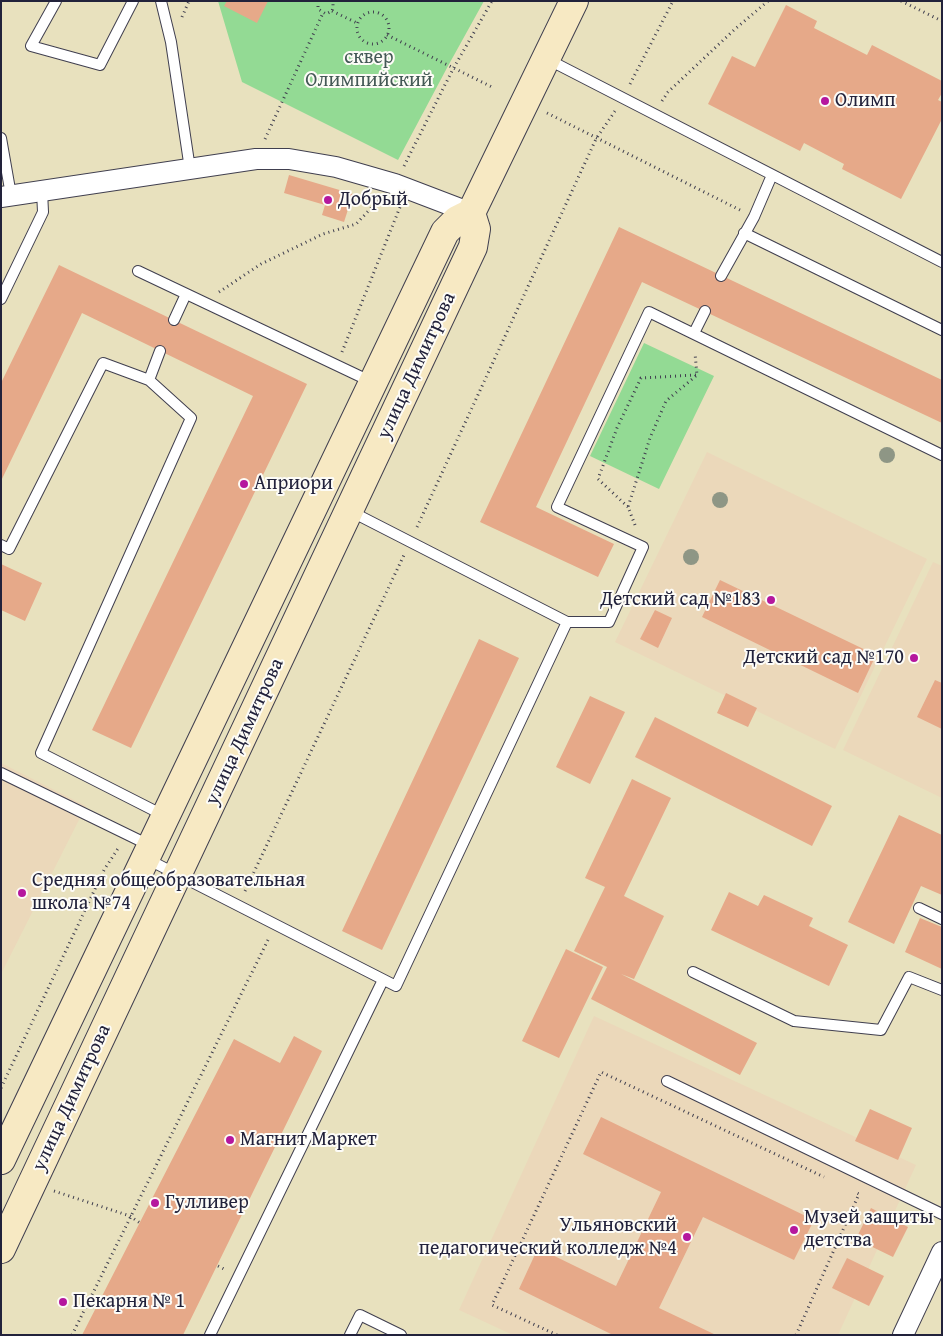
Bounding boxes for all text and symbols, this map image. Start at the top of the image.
park label: сквер Олимпийский [305,46,433,93]
place label: Олимп [835,89,896,113]
marker: Олимп [819,95,831,107]
place label: Добрый [338,188,408,212]
marker: Добрый [322,194,334,206]
street label: улица Димитрова [372,289,462,443]
place label: Априори [254,472,333,496]
marker: Априори [238,478,250,490]
place label: Детский сад №183 [600,588,761,612]
marker: Детский сад №183 [765,594,777,606]
place label: Детский сад №170 [743,646,904,670]
marker: Детский сад №170 [908,652,920,664]
street label: улица Димитрова [200,655,290,809]
place label: Средняя общеобразовательная школа №74 [32,869,305,916]
marker: Средняя общеобразовательная школа №74 [16,887,28,899]
street label: улица Димитрова [27,1021,117,1175]
place label: Магнит Маркет [240,1128,377,1152]
marker: Магнит Маркет [224,1134,236,1146]
place label: Гулливер [165,1191,249,1215]
marker: Гулливер [149,1197,161,1209]
place label: Музей защиты детства [804,1206,933,1253]
place label: Ульяновский педагогический колледж №4 [419,1214,677,1261]
marker: Музей защиты детства [788,1224,800,1236]
marker: Ульяновский педагогический колледж №4 [681,1231,693,1243]
place label: Пекарня № 1 [73,1290,185,1314]
marker: Пекарня № 1 [57,1296,69,1308]

